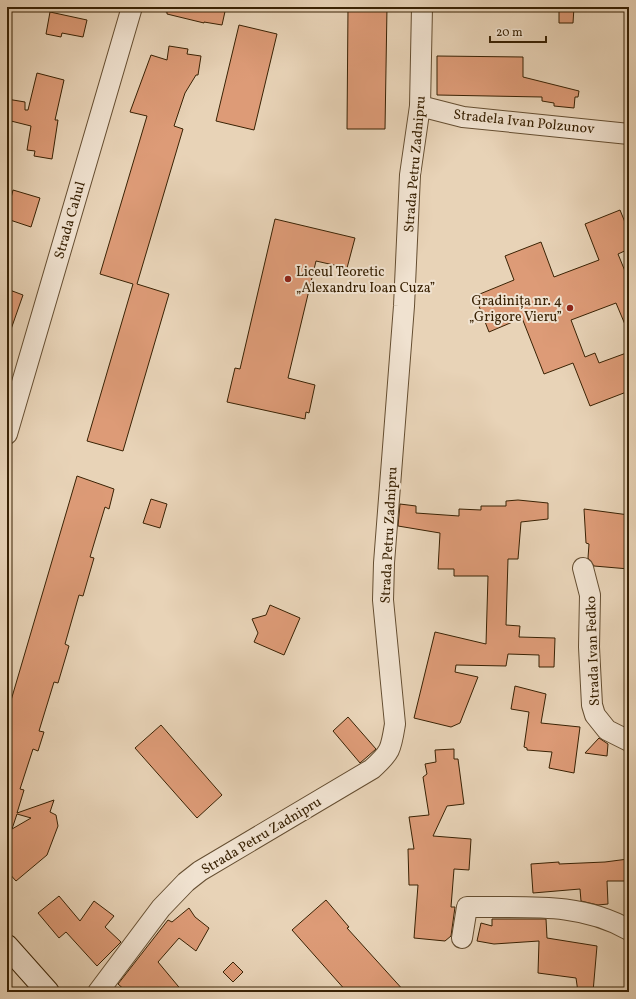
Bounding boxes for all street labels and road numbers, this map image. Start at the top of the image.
street label: Strada Petru Zadnipru [400,95,431,233]
street label: Stradela Ivan Polzunov [452,106,596,139]
street label: Strada Cahul [50,179,91,261]
street label: Strada Petru Zadnipru [376,466,403,604]
street label: Strada Ivan Fedko [582,596,605,706]
street label: Strada Petru Zadnipru [198,793,326,880]

